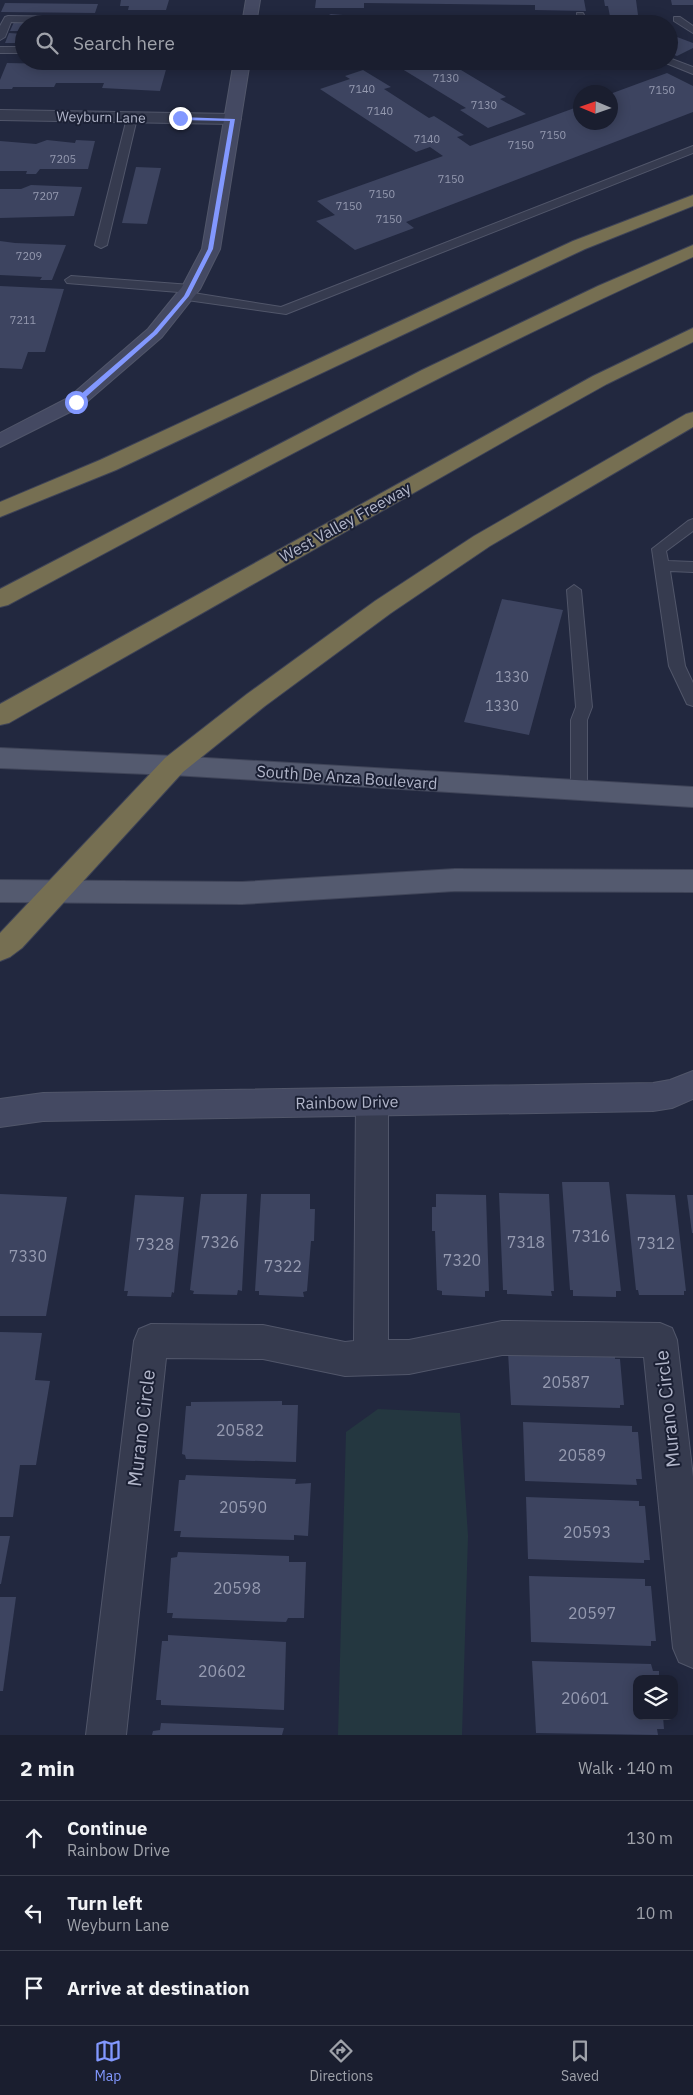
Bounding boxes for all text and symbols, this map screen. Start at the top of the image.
search box [15,15,678,70]
icon: search [33,29,61,57]
text: Search here [73,31,175,55]
house number: 7130 [433,71,459,85]
house number: 7140 [349,82,375,96]
house number: 7150 [649,83,675,97]
north arrow [573,85,618,130]
house number: 7130 [471,98,497,112]
house number: 7140 [367,104,393,118]
street label: Weyburn Lane [56,107,146,127]
route end [169,107,192,130]
house number: 7150 [540,128,566,142]
house number: 7140 [414,132,440,146]
house number: 7150 [508,138,534,152]
house number: 7205 [50,152,76,166]
house number: 7150 [438,172,464,186]
house number: 7150 [369,187,395,201]
house number: 7207 [33,189,59,203]
house number: 7150 [336,199,362,213]
house number: 7150 [376,212,402,226]
house number: 7209 [16,249,42,263]
house number: 7211 [10,313,37,327]
route start [65,391,88,414]
street label: West Valley Freeway [276,478,414,566]
house number: 1330 [495,668,529,686]
house number: 1330 [485,697,519,715]
street label: South De Anza Boulevard [256,761,438,793]
street label: Rainbow Drive [295,1091,399,1113]
house number: 7316 [572,1226,610,1246]
house number: 7326 [201,1232,239,1252]
house number: 7318 [507,1232,545,1252]
house number: 7312 [637,1233,675,1253]
house number: 7328 [136,1234,174,1254]
house number: 7330 [9,1246,47,1266]
house number: 7320 [443,1250,481,1270]
house number: 7322 [264,1256,302,1276]
street label: Murano Circle [649,1349,685,1469]
street label: Murano Circle [122,1368,160,1488]
house number: 20587 [542,1372,590,1392]
house number: 20582 [216,1420,264,1440]
house number: 20589 [558,1445,606,1465]
house number: 20590 [219,1497,267,1517]
house number: 20593 [563,1522,611,1542]
house number: 20598 [213,1578,261,1598]
house number: 20597 [568,1603,616,1623]
house number: 20602 [198,1661,246,1681]
map controls [633,1675,678,1720]
button: layers [633,1675,678,1720]
house number: 20601 [561,1688,609,1708]
text: 2 min [20,1754,75,1782]
text: Walk · 140 m [578,1758,673,1778]
text: Continue [67,1816,147,1840]
icon: ahead [20,1824,48,1852]
text: 130 m [626,1828,673,1848]
text: Rainbow Drive [67,1840,170,1860]
text: Turn left [67,1891,143,1915]
icon: left [20,1899,48,1927]
text: 10 m [636,1903,673,1923]
text: Weyburn Lane [67,1915,169,1935]
icon: arrive [20,1974,48,2002]
text: Arrive at destination [67,1976,250,2000]
tab: Map [94,2037,122,2085]
tab: Directions [310,2037,373,2085]
tab: Saved [561,2037,599,2085]

